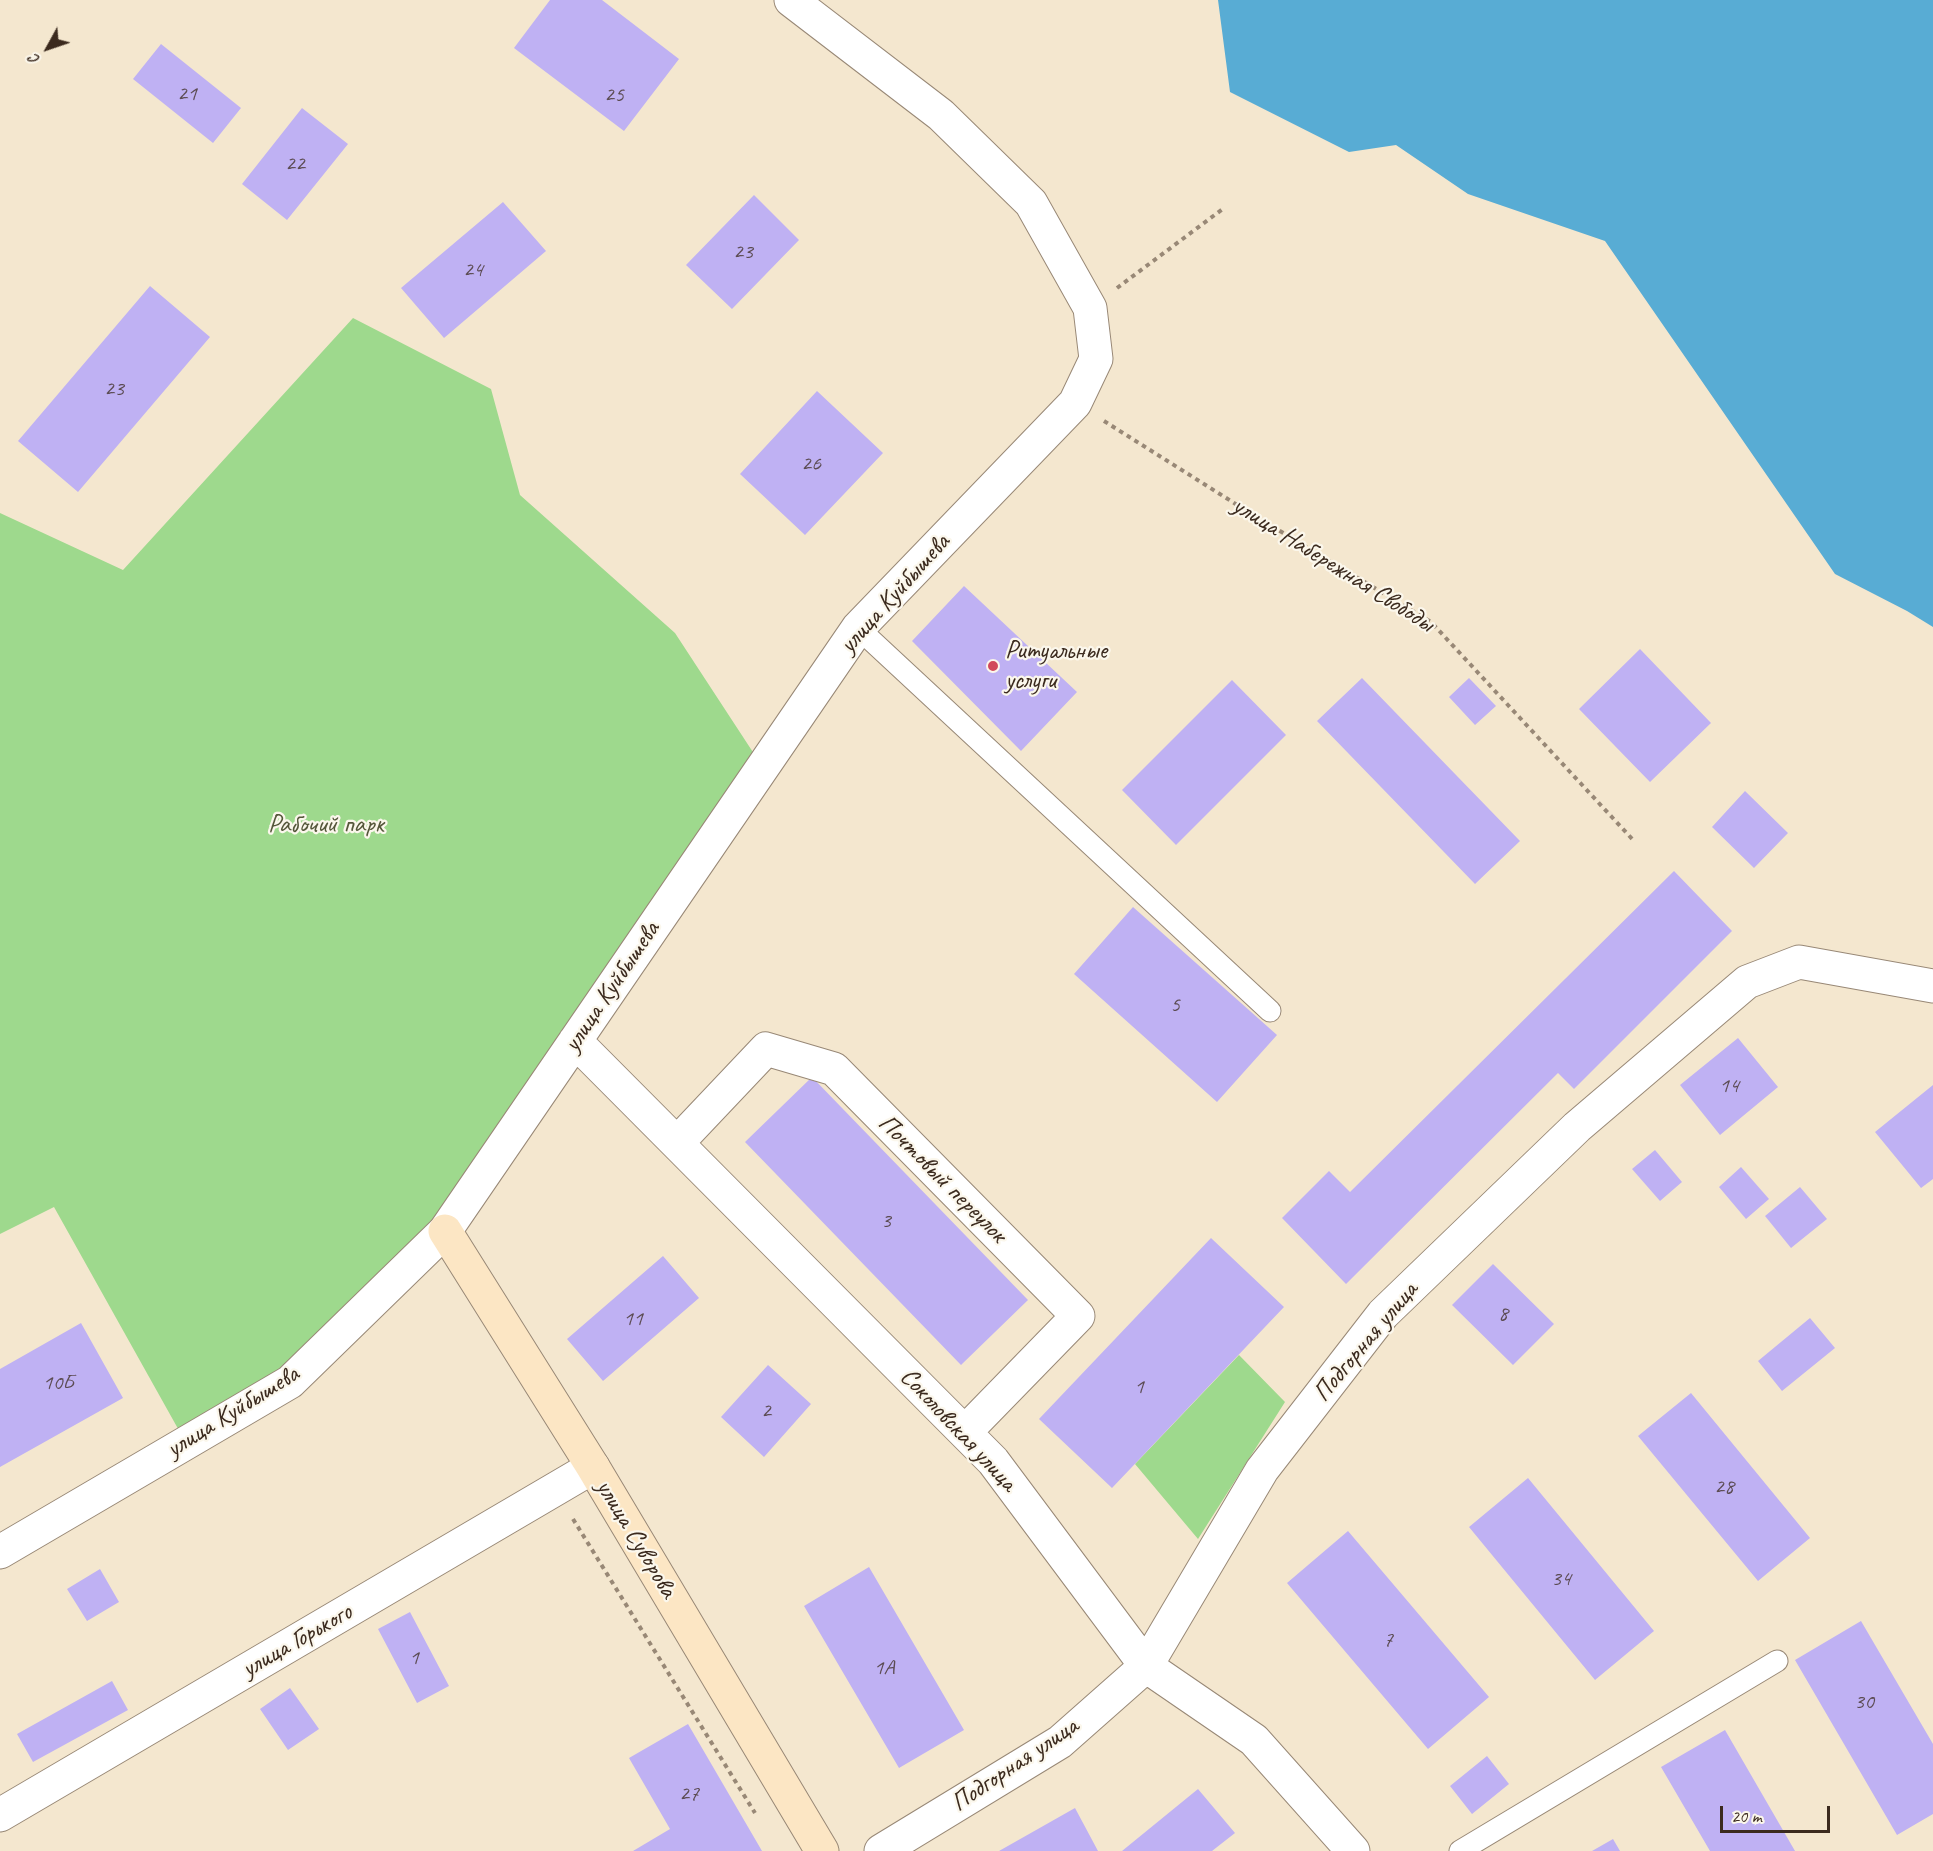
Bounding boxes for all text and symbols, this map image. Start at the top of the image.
north arrow [18,18,78,78]
text: С [24,50,44,69]
house number: 21 [177,81,197,107]
house number: 25 [604,82,624,108]
house number: 22 [285,151,305,177]
house number: 23 [733,239,753,265]
house number: 24 [463,257,483,283]
house number: 23 [104,376,124,402]
house number: 26 [801,451,821,477]
street label: улица Набережная Свободы [1226,490,1440,640]
street label: улица Куйбышева [833,528,957,660]
place label: Ритуальные услуги [1005,635,1107,696]
marker: Ритуальные услуги [986,659,1000,673]
park label: Рабочий парк [268,809,384,841]
street label: улица Куйбышева [557,916,667,1058]
house number: 5 [1170,992,1180,1018]
house number: 14 [1719,1073,1739,1099]
street label: Почтовый переулок [871,1108,1013,1250]
house number: 3 [881,1208,891,1234]
street label: Подгорная улица [1307,1276,1425,1408]
house number: 8 [1498,1301,1508,1327]
house number: 11 [623,1306,643,1332]
street label: улица Куйбышева [161,1359,305,1465]
street label: Соколовская улица [893,1362,1023,1498]
house number: 10Б [43,1370,73,1396]
house number: 1 [1134,1374,1144,1400]
house number: 2 [761,1398,771,1424]
street label: улица Суворова [588,1474,684,1604]
house number: 28 [1714,1474,1734,1500]
house number: 34 [1551,1566,1571,1592]
street label: улица Горького [236,1597,358,1685]
house number: 7 [1383,1627,1393,1653]
house number: 1 [409,1645,419,1671]
house number: 1А [874,1655,894,1681]
house number: 30 [1854,1689,1874,1715]
street label: Подгорная улица [945,1711,1085,1819]
house number: 27 [679,1781,699,1807]
scale bar [1723,1794,1832,1832]
text: 20 m [1731,1805,1762,1827]

